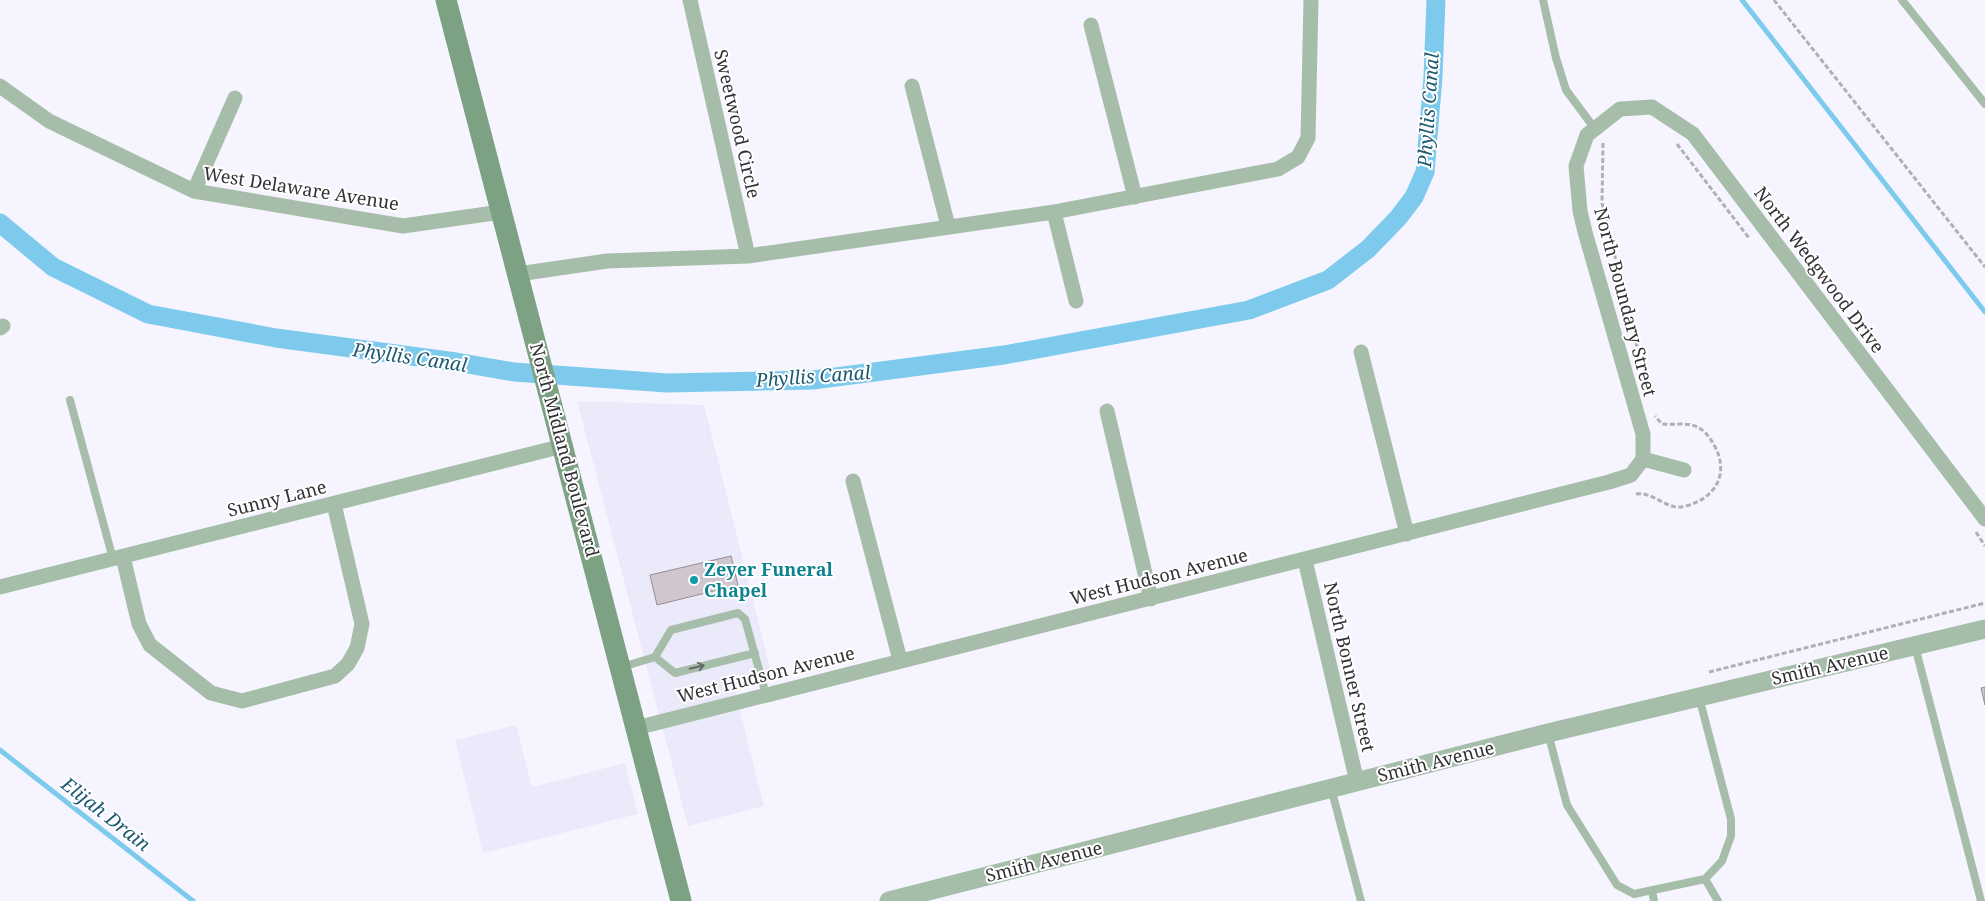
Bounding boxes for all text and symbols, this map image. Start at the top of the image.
street label: Sweetwood Circle [709,47,767,201]
water label: Phyllis Canal [1411,52,1445,169]
street label: West Delaware Avenue [202,161,401,215]
street label: North Wedgwood Drive [1749,181,1890,358]
street label: North Boundary Street [1589,204,1663,399]
water label: Phyllis Canal [350,336,469,378]
street label: North Midland Boulevard [525,340,605,559]
water label: Phyllis Canal [754,359,871,393]
street label: Sunny Lane [225,474,329,522]
street label: West Hudson Avenue [1067,542,1250,610]
place label: Zeyer Funeral Chapel [704,557,833,602]
marker: Zeyer Funeral Chapel [688,574,700,586]
street label: North Bonner Street [1319,580,1381,754]
street label: West Hudson Avenue [674,640,857,708]
street label: Smith Avenue [1769,640,1891,690]
one-way arrow [689,662,705,672]
street label: Smith Avenue [1375,735,1497,787]
water label: Elijah Drain [55,770,157,857]
street label: Smith Avenue [983,835,1105,887]

